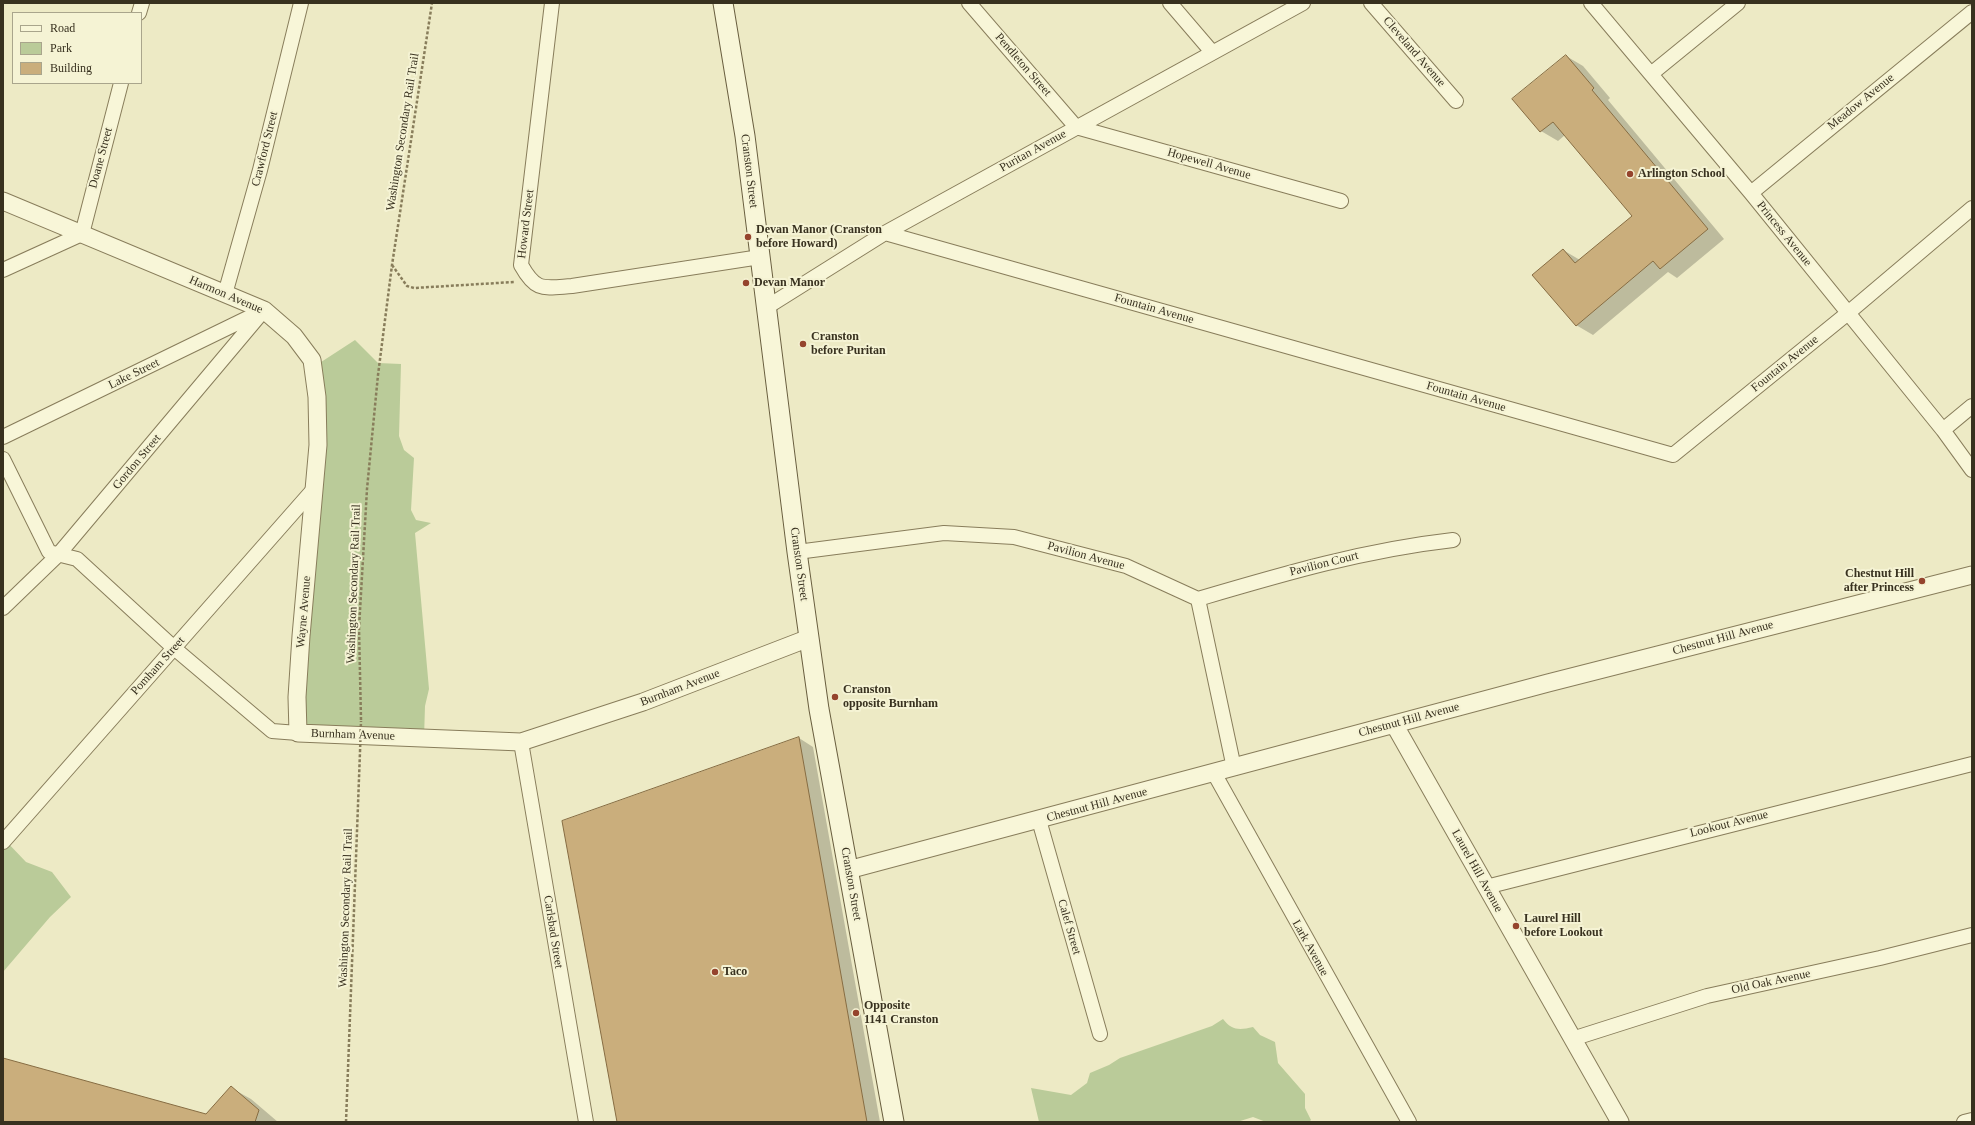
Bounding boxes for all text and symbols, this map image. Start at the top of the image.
legend [12,12,142,84]
street label: Cleveland Avenue [1380,14,1448,90]
text: Road [50,21,75,35]
street label: Pendleton Street [992,30,1054,100]
text: Park [50,41,72,55]
street label: Washington Secondary Rail Trail [383,52,423,212]
text: Building [50,61,92,75]
street label: Meadow Avenue [1825,71,1897,133]
street label: Crawford Street [249,110,281,188]
street label: Doane Street [86,126,116,190]
street label: Puritan Avenue [997,127,1069,175]
street label: Cranston Street [737,133,761,209]
street label: Hopewell Avenue [1166,145,1252,183]
place label: Arlington School [1638,167,1725,181]
marker: Arlington School [1625,169,1635,179]
street label: Howard Street [515,189,537,259]
street label: Princess Avenue [1753,199,1815,269]
place label: Devan Manor (Cranston before Howard) [756,223,882,251]
marker: Devan Manor (Cranston before Howard) [743,232,753,242]
street label: Harmon Avenue [187,273,265,317]
place label: Devan Manor [754,276,825,290]
marker: Devan Manor [741,278,751,288]
street label: Fountain Avenue [1113,291,1195,327]
place label: Cranston before Puritan [811,330,886,358]
street label: Fountain Avenue [1749,333,1821,395]
marker: Cranston before Puritan [798,339,808,349]
street label: Lake Street [106,355,162,393]
street label: Fountain Avenue [1425,379,1507,415]
street label: Gordon Street [110,431,164,493]
street label: Washington Secondary Rail Trail [344,504,364,664]
street label: Cranston Street [787,526,811,602]
street label: Pavilion Avenue [1046,539,1126,573]
street label: Pavilion Court [1288,549,1360,579]
place label: Chestnut Hill after Princess [1844,567,1914,595]
street label: Wayne Avenue [294,575,314,649]
marker: Chestnut Hill after Princess [1917,576,1927,586]
street label: Chestnut Hill Avenue [1671,618,1775,658]
street label: Pomham Street [128,634,188,698]
street label: Burnham Avenue [638,666,722,710]
place label: Cranston opposite Burnham [843,683,938,711]
marker: Cranston opposite Burnham [830,692,840,702]
street label: Chestnut Hill Avenue [1357,700,1461,740]
street label: Burnham Avenue [311,726,395,744]
street label: Chestnut Hill Avenue [1045,785,1149,825]
street label: Lookout Avenue [1688,807,1770,841]
street label: Laurel Hill Avenue [1448,827,1506,915]
street label: Washington Secondary Rail Trail [336,828,356,988]
street label: Cranston Street [837,846,865,922]
street label: Carlsbad Street [540,895,566,969]
street label: Calef Street [1054,898,1084,956]
place label: Laurel Hill before Lookout [1524,912,1603,940]
street label: Lark Avenue [1289,917,1331,979]
marker: Laurel Hill before Lookout [1511,921,1521,931]
place label: Taco [723,965,747,979]
marker: Taco [710,967,720,977]
street label: Old Oak Avenue [1730,967,1812,997]
place label: Opposite 1141 Cranston [864,999,938,1027]
marker: Opposite 1141 Cranston [851,1008,861,1018]

